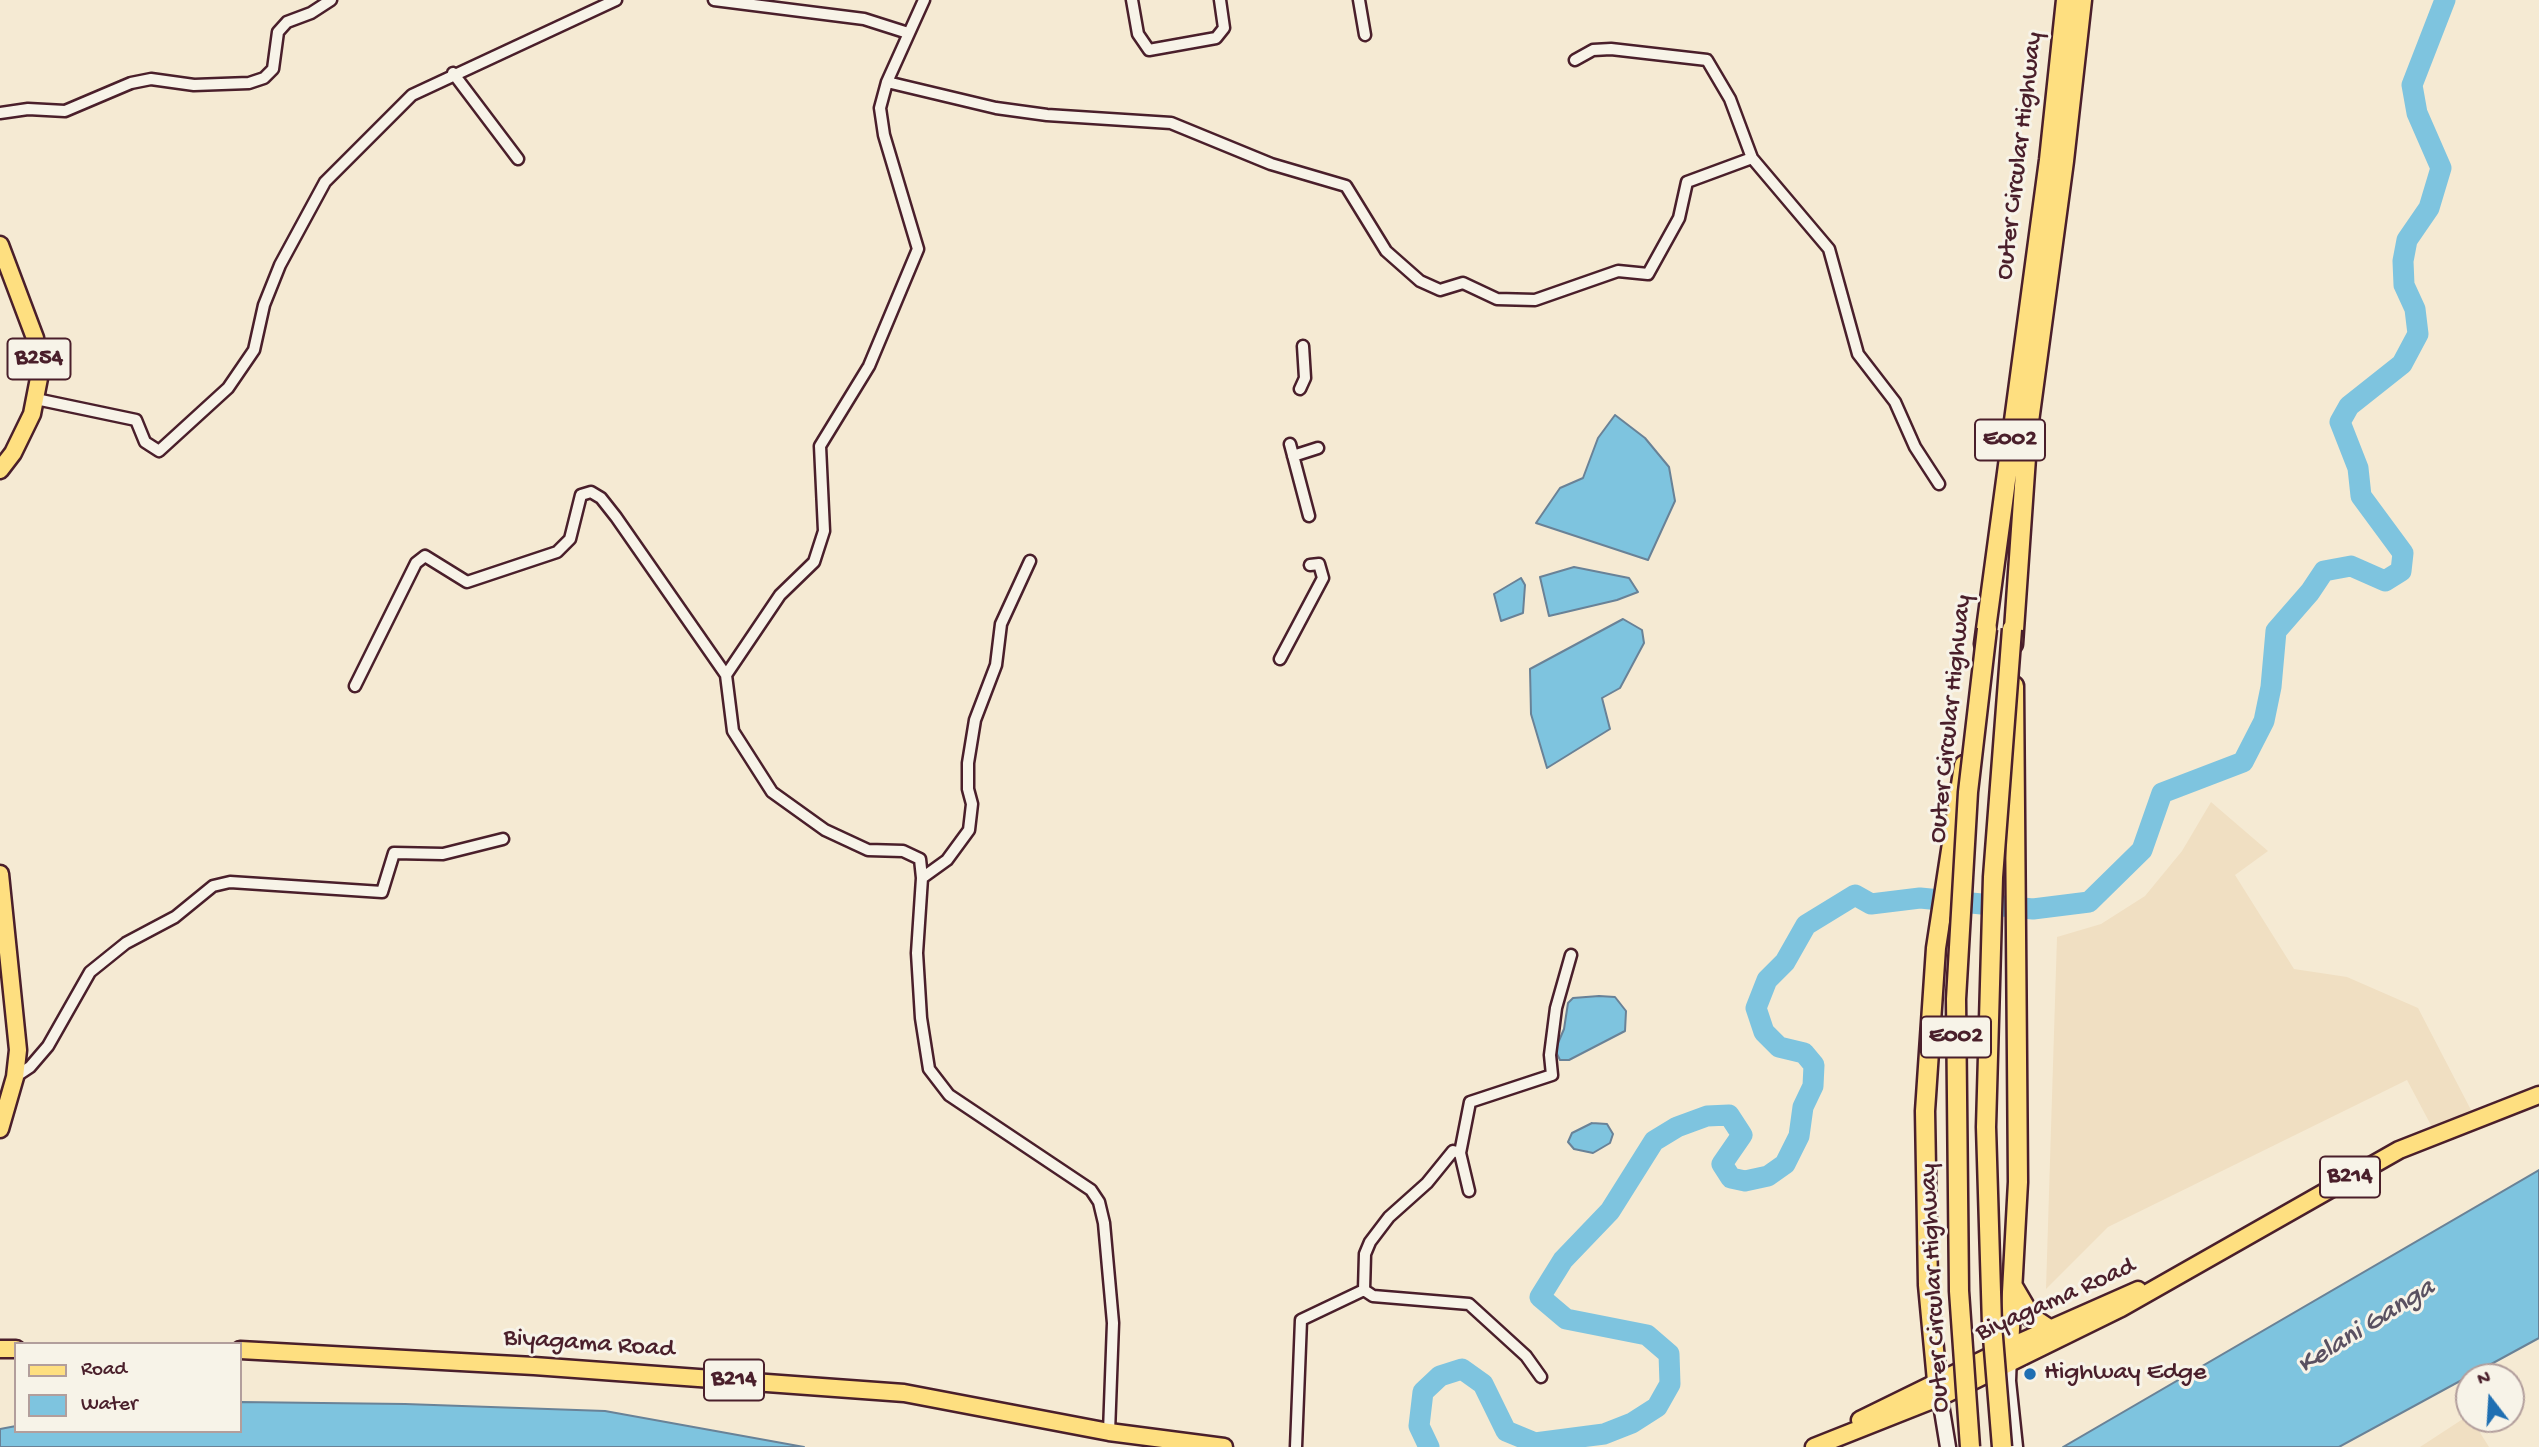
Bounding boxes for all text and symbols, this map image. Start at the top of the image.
street label: Outer Circular Highway [1990,30,2052,282]
road number: B254 [7,338,70,380]
road number: E002 [1975,419,2045,460]
street label: Outer Circular Highway [1923,593,1981,845]
road number: E002 [1921,1016,1991,1058]
road number: B214 [2320,1156,2380,1198]
street label: Outer Circular Highway [1914,1163,1958,1413]
street label: Biyagama Road [1971,1252,2141,1350]
water label: Kelani Ganga [2292,1273,2442,1383]
street label: Biyagama Road [503,1323,675,1367]
legend [14,1342,242,1433]
text: Road [81,1358,127,1383]
place label: Highway Edge [2044,1358,2206,1390]
road number: B214 [704,1360,764,1400]
north arrow [2455,1363,2525,1433]
marker: Highway Edge [2022,1366,2038,1382]
text: N [2475,1367,2494,1392]
text: Water [81,1393,137,1418]

